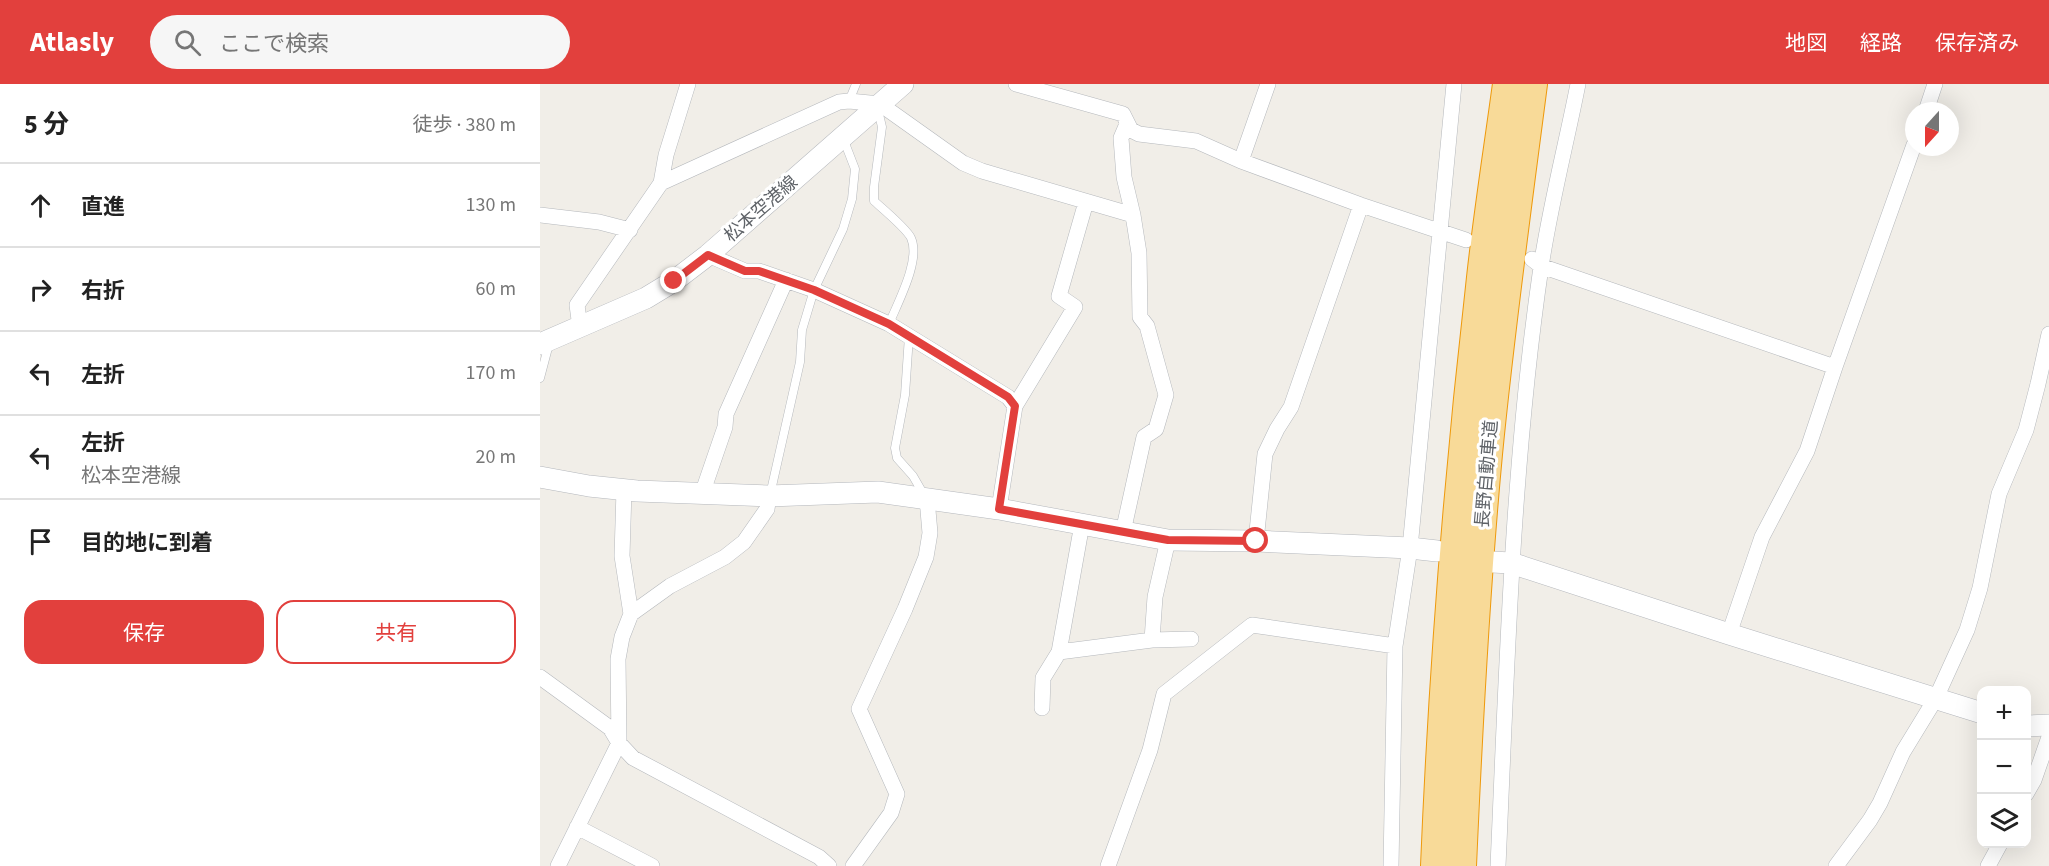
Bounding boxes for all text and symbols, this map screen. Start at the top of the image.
search box [150,15,570,69]
text: Atlasly [30,22,114,62]
icon: search [171,26,204,59]
text: ここで検索 [219,28,329,60]
text: 地図 [1785,28,1827,58]
text: 経路 [1860,28,1902,58]
text: 保存済み [1935,28,2019,58]
north arrow [1905,102,1959,156]
text: 5 分 [24,106,69,143]
text: 徒歩 · 380 m [413,111,516,139]
street label: 松本空港線 [719,170,803,248]
icon: ahead [24,189,57,222]
text: 直進 [81,191,125,223]
text: 130 m [466,191,516,219]
route end [660,267,686,293]
icon: right [24,273,57,306]
text: 右折 [81,275,125,307]
text: 60 m [476,275,516,303]
icon: left [24,357,57,390]
text: 左折 [81,359,125,391]
text: 170 m [466,359,516,387]
street label: 長野自動車道 [1470,419,1504,529]
text: 左折 [81,427,125,459]
icon: left [24,441,57,474]
text: 20 m [476,443,516,471]
text: 松本空港線 [81,462,181,490]
icon: arrive [24,525,57,558]
text: 目的地に到着 [81,527,213,559]
route start [1242,527,1268,553]
button: 保存 [24,600,264,664]
button: 共有 [276,600,516,664]
map controls [1977,686,2031,848]
button: + [1977,686,2031,740]
button: − [1977,740,2031,794]
button: layers [1977,794,2031,848]

